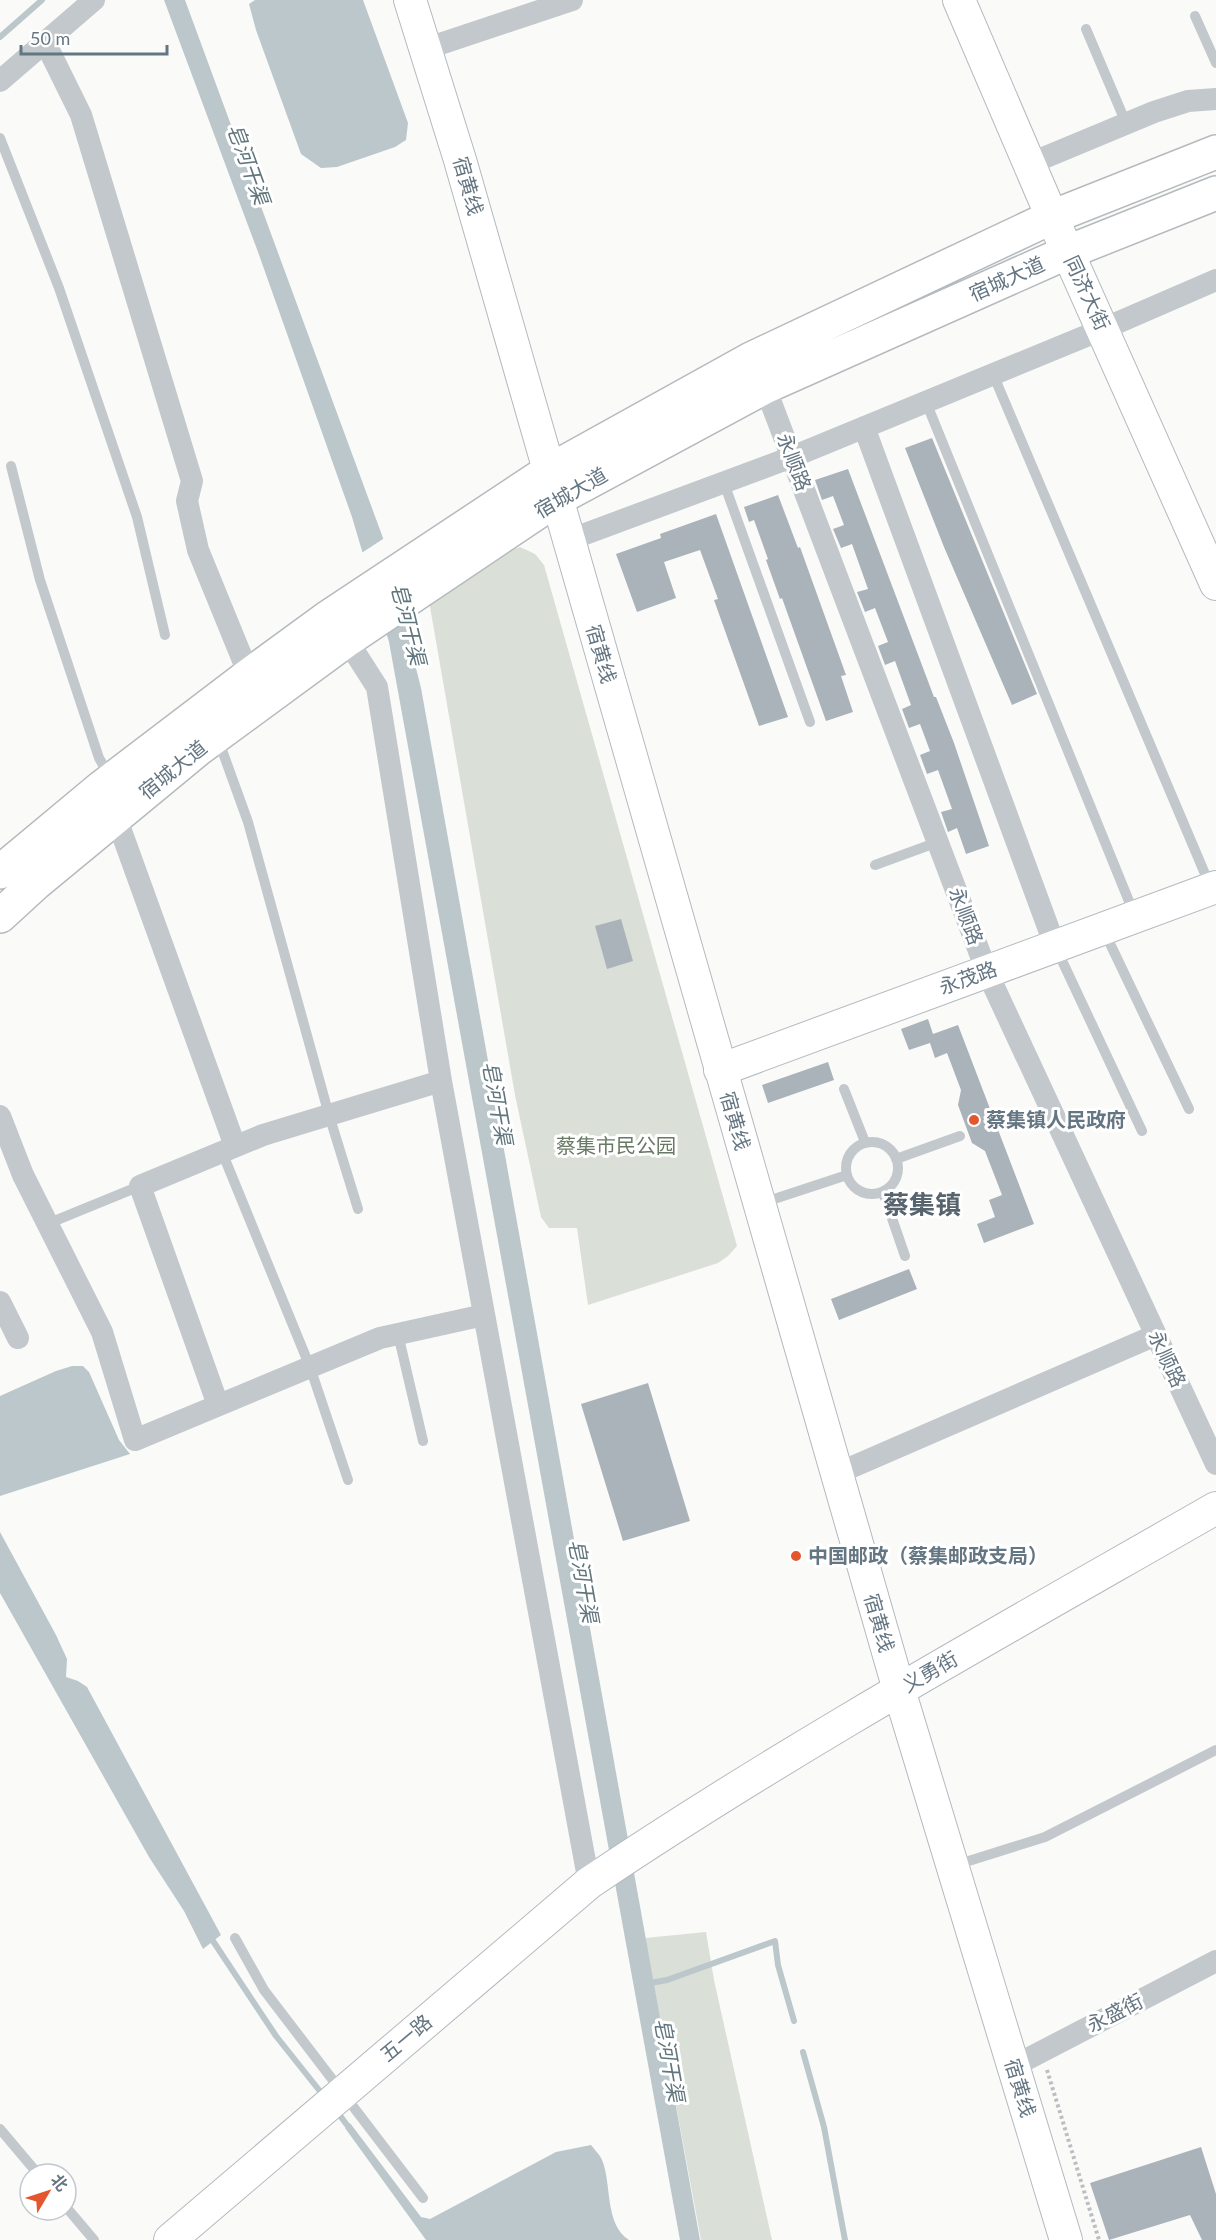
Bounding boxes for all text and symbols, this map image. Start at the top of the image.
scale bar [21,18,166,56]
text: 50 m [30,27,70,49]
water label: 皂河干渠 [223,120,277,210]
street label: 宿黄线 [449,154,489,218]
street label: 宿城大道 [965,251,1048,305]
street label: 同济大街 [1060,251,1116,334]
street label: 永顺路 [773,429,817,494]
street label: 宿城大道 [530,462,611,523]
water label: 皂河干渠 [387,580,432,670]
street label: 宿黄线 [582,622,622,686]
street label: 宿城大道 [134,735,211,804]
street label: 永顺路 [945,883,989,948]
street label: 永茂路 [935,956,1000,999]
water label: 皂河干渠 [479,1059,519,1149]
street label: 宿黄线 [716,1089,756,1153]
place label: 蔡集镇人民政府 [986,1107,1126,1131]
marker: 蔡集镇人民政府 [967,1113,981,1127]
park label: 蔡集市民公园 [556,1133,676,1157]
district label: 蔡集镇 [883,1188,961,1220]
street label: 永顺路 [1144,1326,1191,1391]
water label: 皂河干渠 [565,1537,605,1627]
place label: 中国邮政（蔡集邮政支局） [808,1543,1048,1567]
marker: 中国邮政（蔡集邮政支局） [789,1549,803,1563]
street label: 宿黄线 [860,1591,900,1655]
street label: 义勇街 [898,1646,961,1697]
street label: 永盛街 [1082,1988,1147,2036]
street label: 五一路 [375,2009,436,2066]
water label: 皂河干渠 [651,2016,691,2106]
street label: 宿黄线 [1001,2056,1041,2120]
north arrow [18,2162,78,2222]
text: 北 [48,2170,72,2194]

